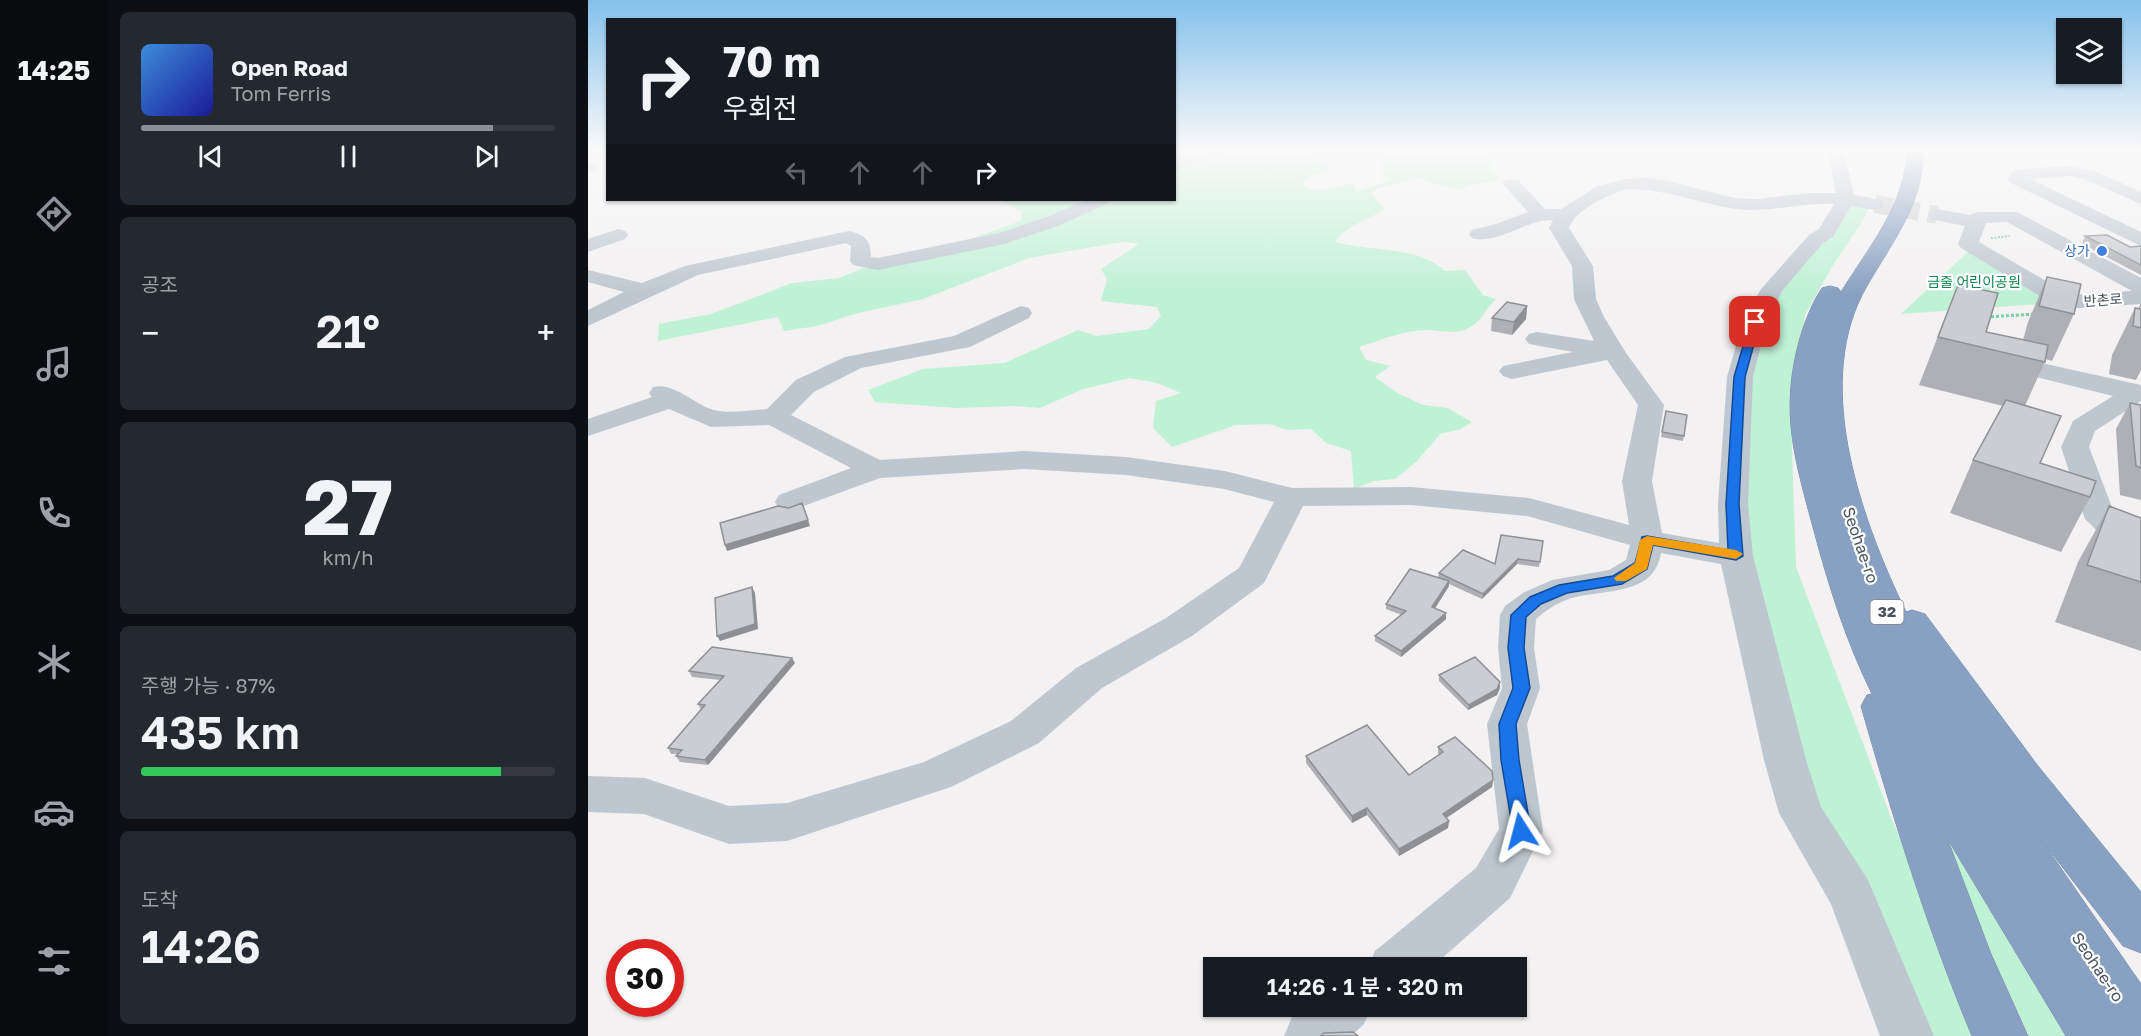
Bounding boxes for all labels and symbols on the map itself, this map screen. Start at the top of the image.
place label: 상가 [2064,242,2090,259]
marker: 상가 [2095,244,2109,258]
park label: 금줄 어린이공원 [1927,273,2021,290]
street label: 반촌로 [2083,290,2123,309]
pin [1729,296,1780,347]
street label: Seohae-ro [1839,504,1883,586]
road number: 32 [1870,600,1904,624]
position arrow [1489,799,1553,863]
street label: Seohae-ro [2068,929,2128,1005]
speed limit sign: 30 [606,939,684,1017]

